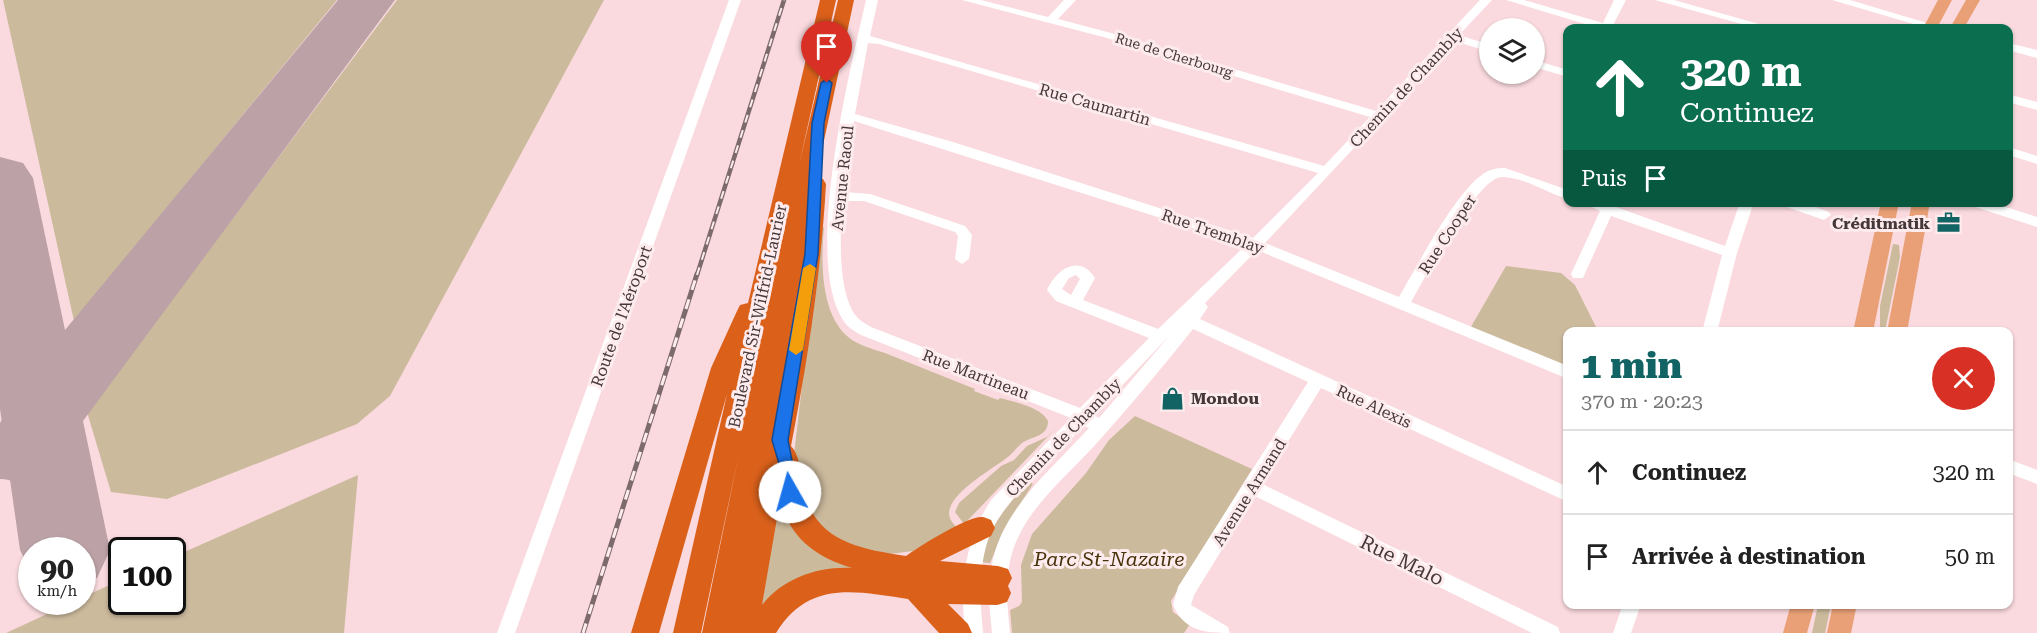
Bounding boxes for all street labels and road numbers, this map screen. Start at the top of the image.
street label: Chemin de Chambly [1346,23,1467,151]
street label: Rue de Cherbourg [1113,30,1235,80]
street label: Rue Caumartin [1037,79,1153,129]
street label: Avenue Raoul [828,124,857,232]
street label: Rue Cooper [1415,191,1480,277]
street label: Boulevard Sir-Wilfrid-Laurier [724,202,791,430]
street label: Rue Tremblay [1159,205,1267,258]
street label: Route de l'Aéroport [587,243,656,389]
street label: Rue Martineau [920,345,1032,404]
street label: Chemin de Chambly [1002,374,1125,501]
street label: Rue Alexis [1333,381,1415,432]
street label: Avenue Armand [1209,435,1290,549]
street label: Rue Malo [1356,529,1448,591]

